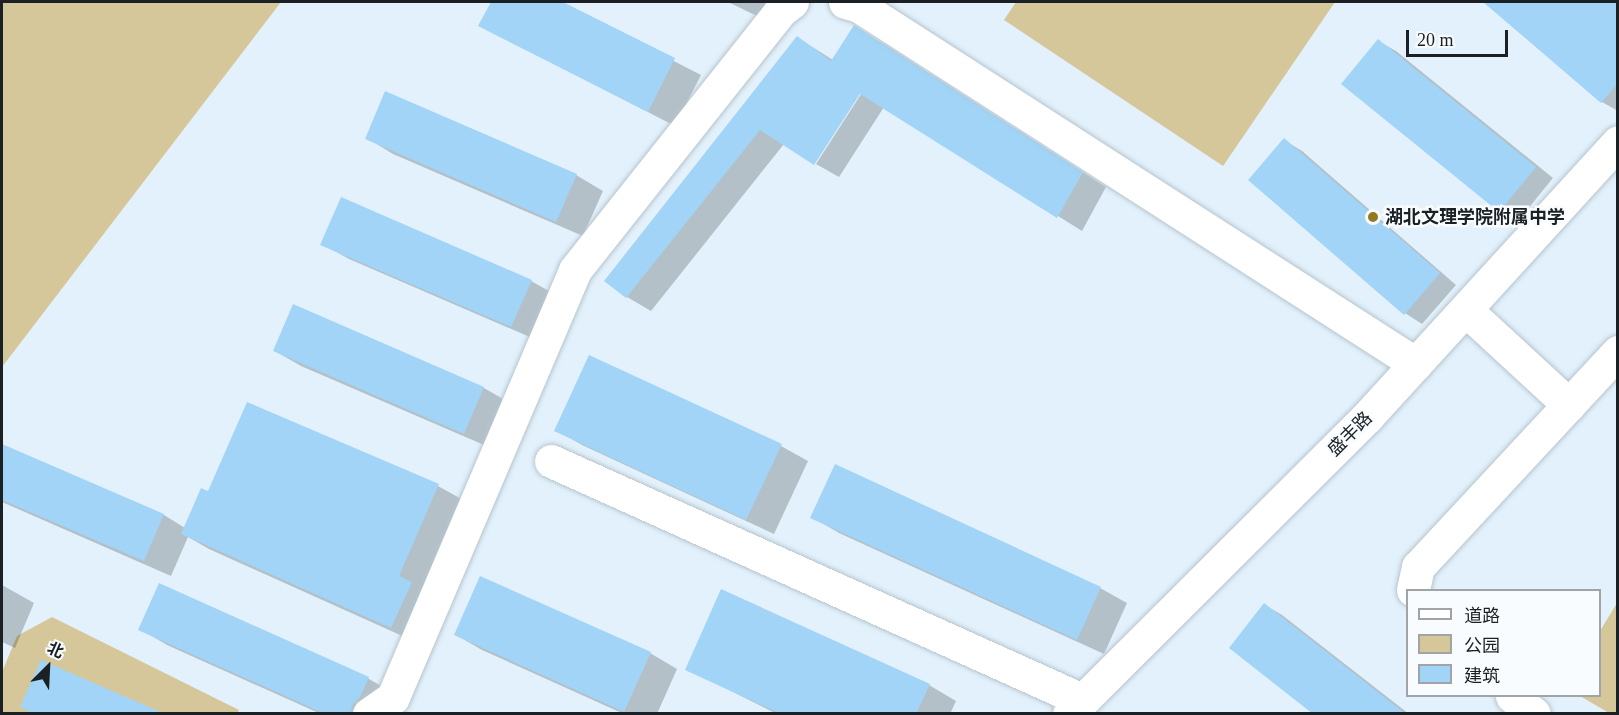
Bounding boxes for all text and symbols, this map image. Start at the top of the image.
scale bar [1409,18,1511,56]
text: 20 m [1417,30,1454,50]
place label: 湖北文理学院附属中学 [1385,206,1565,228]
marker: 湖北文理学院附属中学 [1366,210,1380,224]
street label: 盛丰路 [1323,407,1377,461]
legend [1406,589,1601,697]
text: 道路 [1464,606,1500,626]
text: 公园 [1464,636,1500,656]
north arrow [18,637,78,697]
text: 北 [45,639,66,661]
text: 建筑 [1464,666,1500,686]

